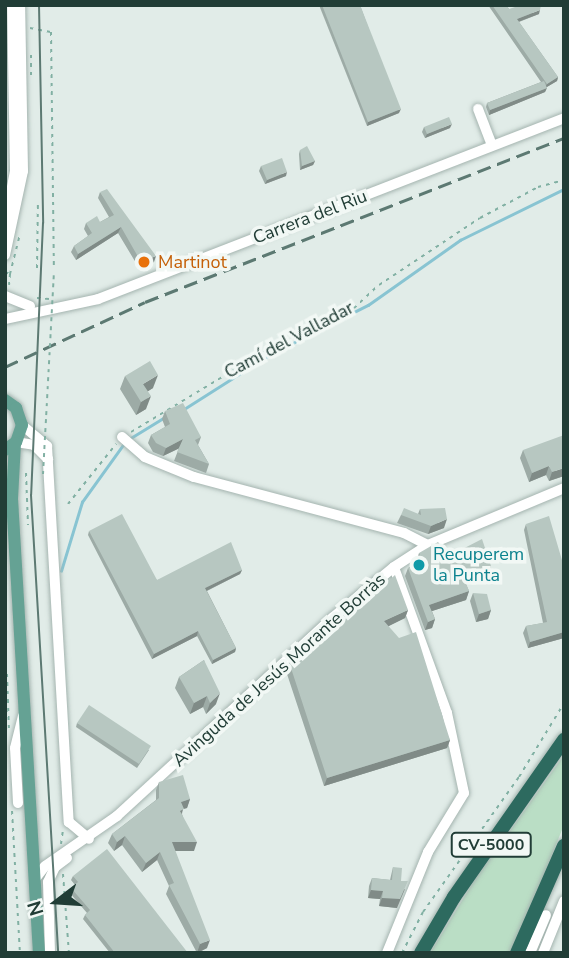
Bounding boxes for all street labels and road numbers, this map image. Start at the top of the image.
street label: Carrera del Riu [250,185,370,249]
street label: Camí del Valladar [221,297,357,383]
street label: Avinguda de Jesús Morante Borràs [168,569,390,771]
road number: CV-5000 [449,832,533,858]

